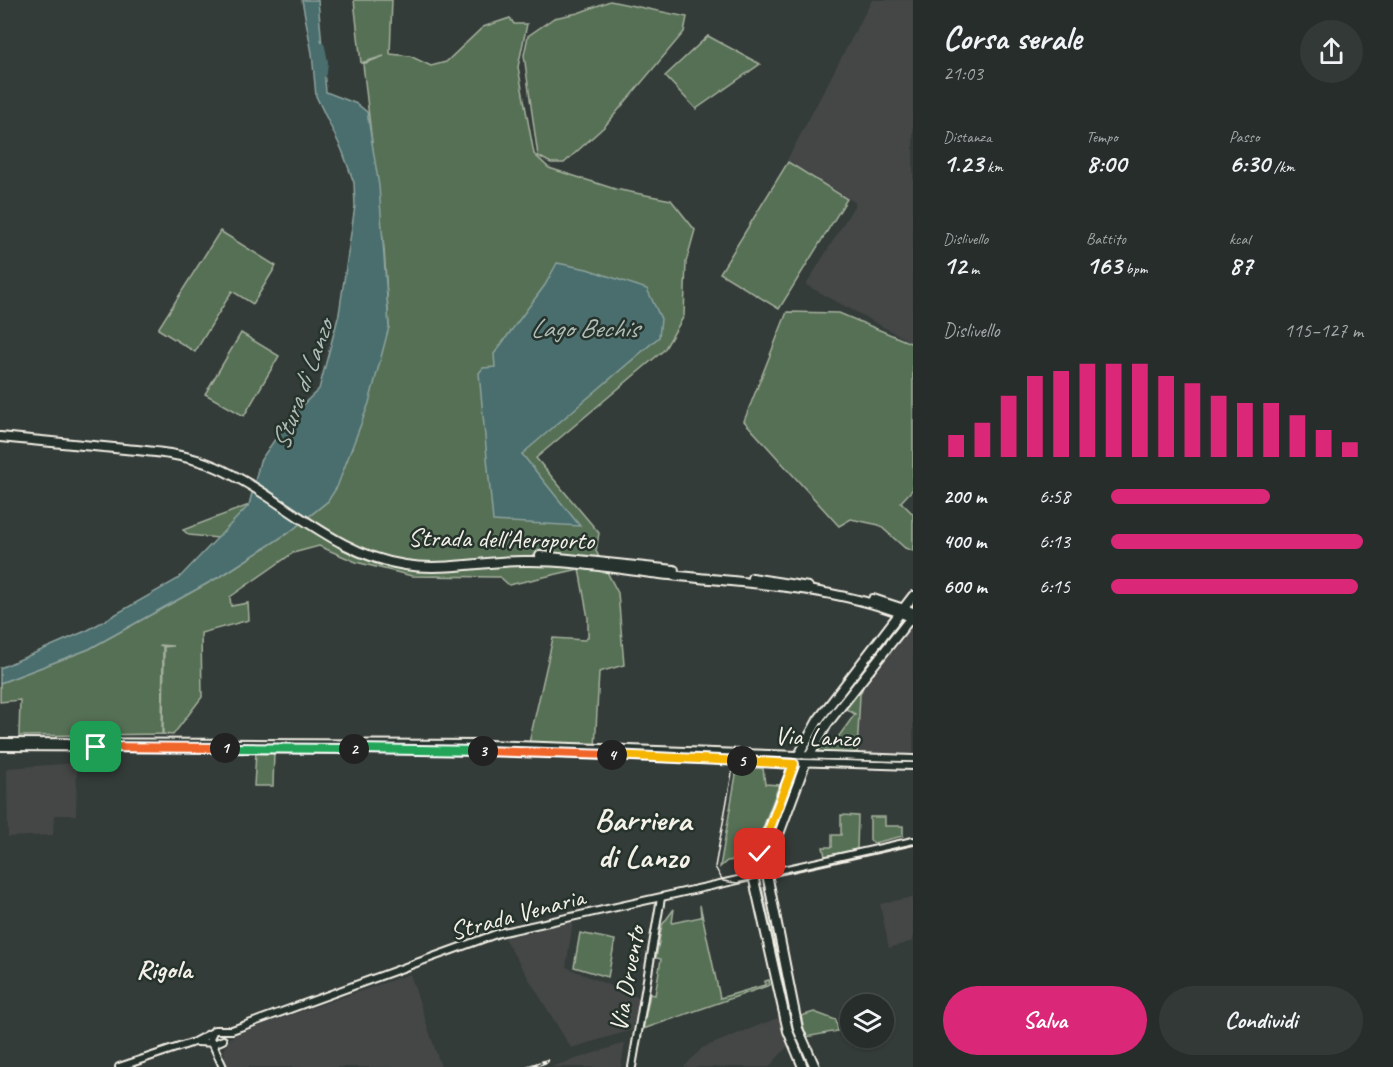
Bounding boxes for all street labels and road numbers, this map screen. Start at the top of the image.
street label: Strada dell'Aeroporto [408,521,596,557]
street label: Via Lanzo [774,719,862,755]
street label: Strada Venaria [446,880,590,948]
street label: Via Druento [602,921,653,1034]

